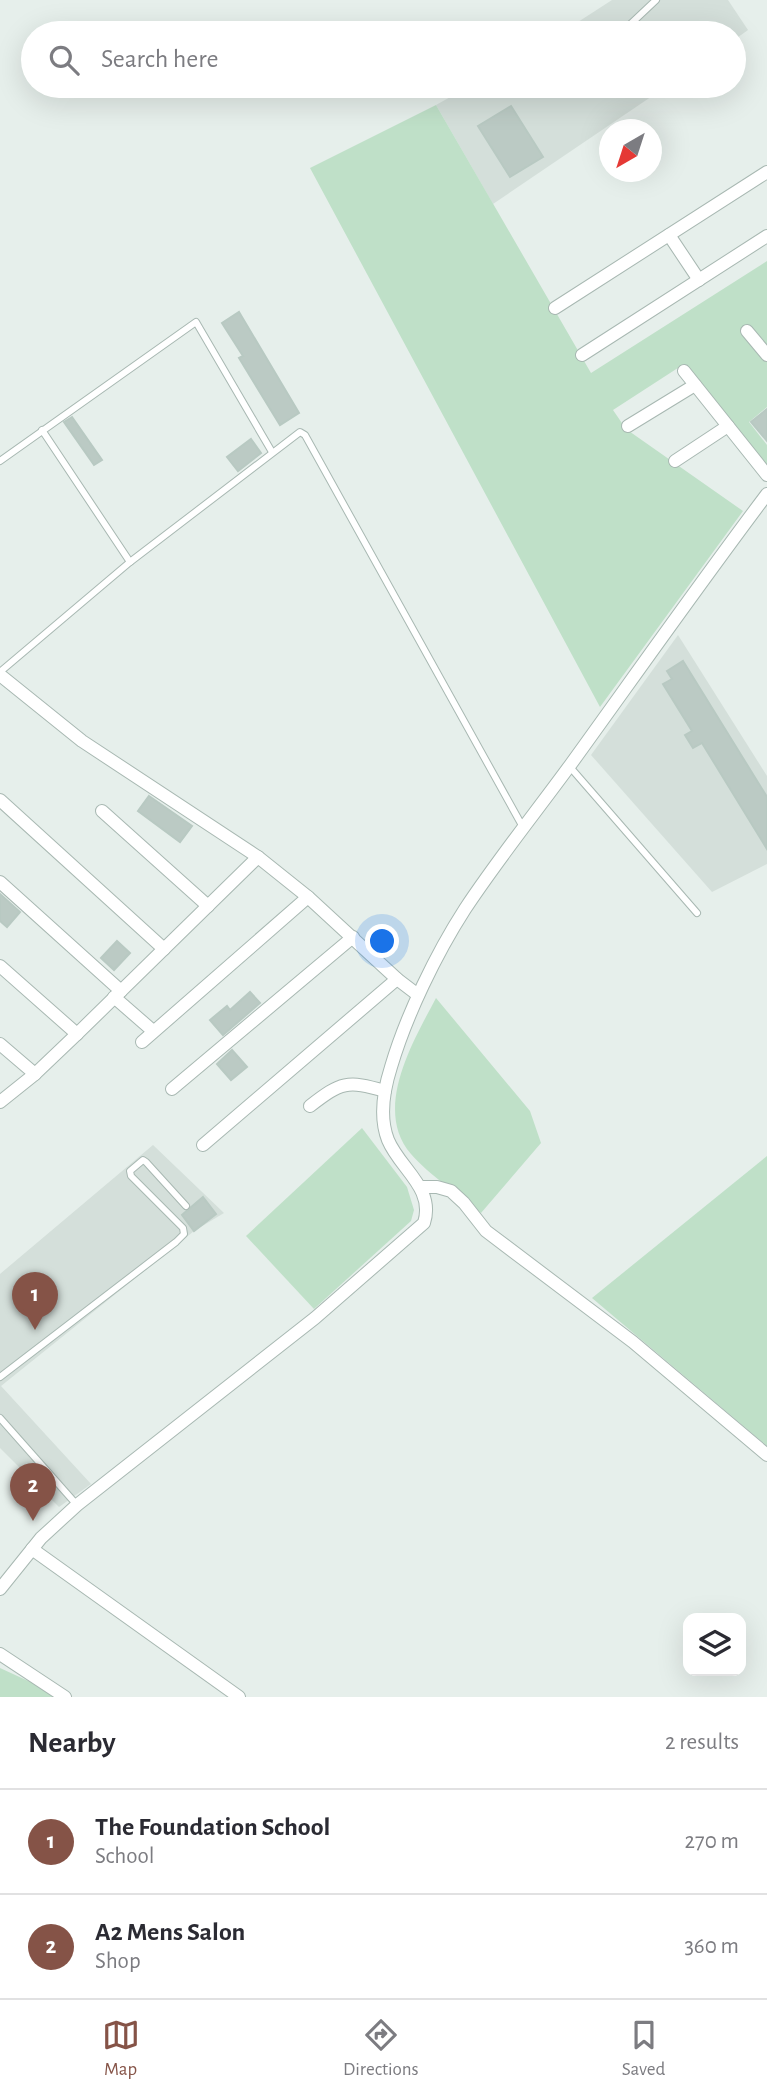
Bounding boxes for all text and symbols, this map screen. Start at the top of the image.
search box [21,21,746,98]
icon: search [45,41,83,79]
text: Search here [101,46,219,72]
north arrow [599,119,662,182]
your location [365,924,399,958]
pin: 1 [12,1272,58,1330]
pin: 2 [10,1463,56,1521]
map controls [683,1613,746,1676]
button: layers [683,1613,746,1676]
text: Nearby [28,1728,116,1758]
text: 2 results [665,1731,739,1754]
text: The Foundation School [95,1814,330,1840]
text: 1 [47,1830,55,1853]
text: 270 m [685,1830,739,1853]
text: School [95,1845,154,1868]
text: A2 Mens Salon [95,1919,245,1945]
text: 2 [46,1935,56,1958]
text: 360 m [684,1935,739,1958]
text: Shop [95,1950,141,1973]
tab: Map [102,2016,140,2081]
tab: Directions [343,2016,419,2081]
tab: Saved [622,2016,665,2081]

